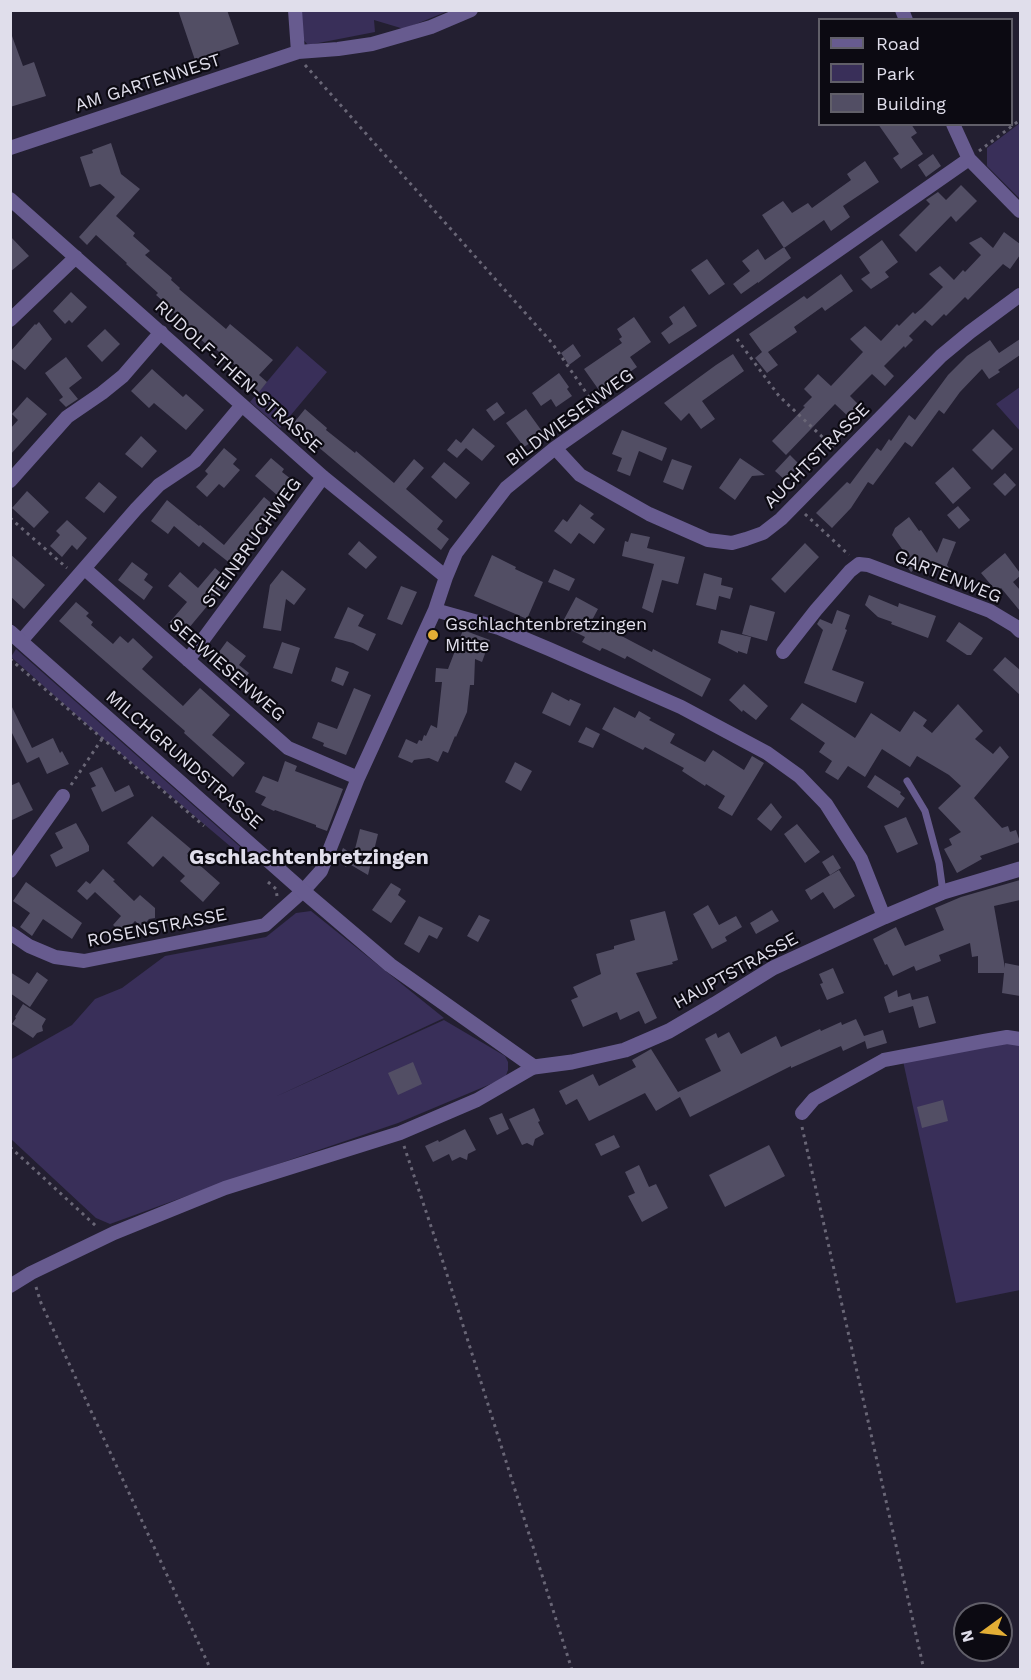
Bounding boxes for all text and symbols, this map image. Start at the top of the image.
legend [818,18,1013,126]
text: Road [876,33,920,54]
street label: AM GARTENNEST [72,49,224,117]
text: Park [876,63,915,84]
text: Building [876,93,946,114]
street label: RUDOLF-THEN-STRASSE [150,296,326,458]
street label: BILDWIESENWEG [502,364,638,472]
street label: AUCHTSTRASSE [760,399,874,513]
street label: STEINBRUCHWEG [198,474,306,612]
street label: GARTENWEG [891,546,1005,608]
street label: SEEWIESENWEG [165,614,289,726]
place label: Gschlachtenbretzingen Mitte [445,614,647,656]
marker: Gschlachtenbretzingen Mitte [426,628,440,642]
street label: MILCHGRUNDSTRASSE [101,686,267,834]
district label: Gschlachtenbretzingen [189,845,429,871]
street label: ROSENSTRASSE [85,904,229,952]
street label: HAUPTSTRASSE [670,928,802,1014]
north arrow [953,1602,1013,1662]
text: N [956,1628,978,1644]

